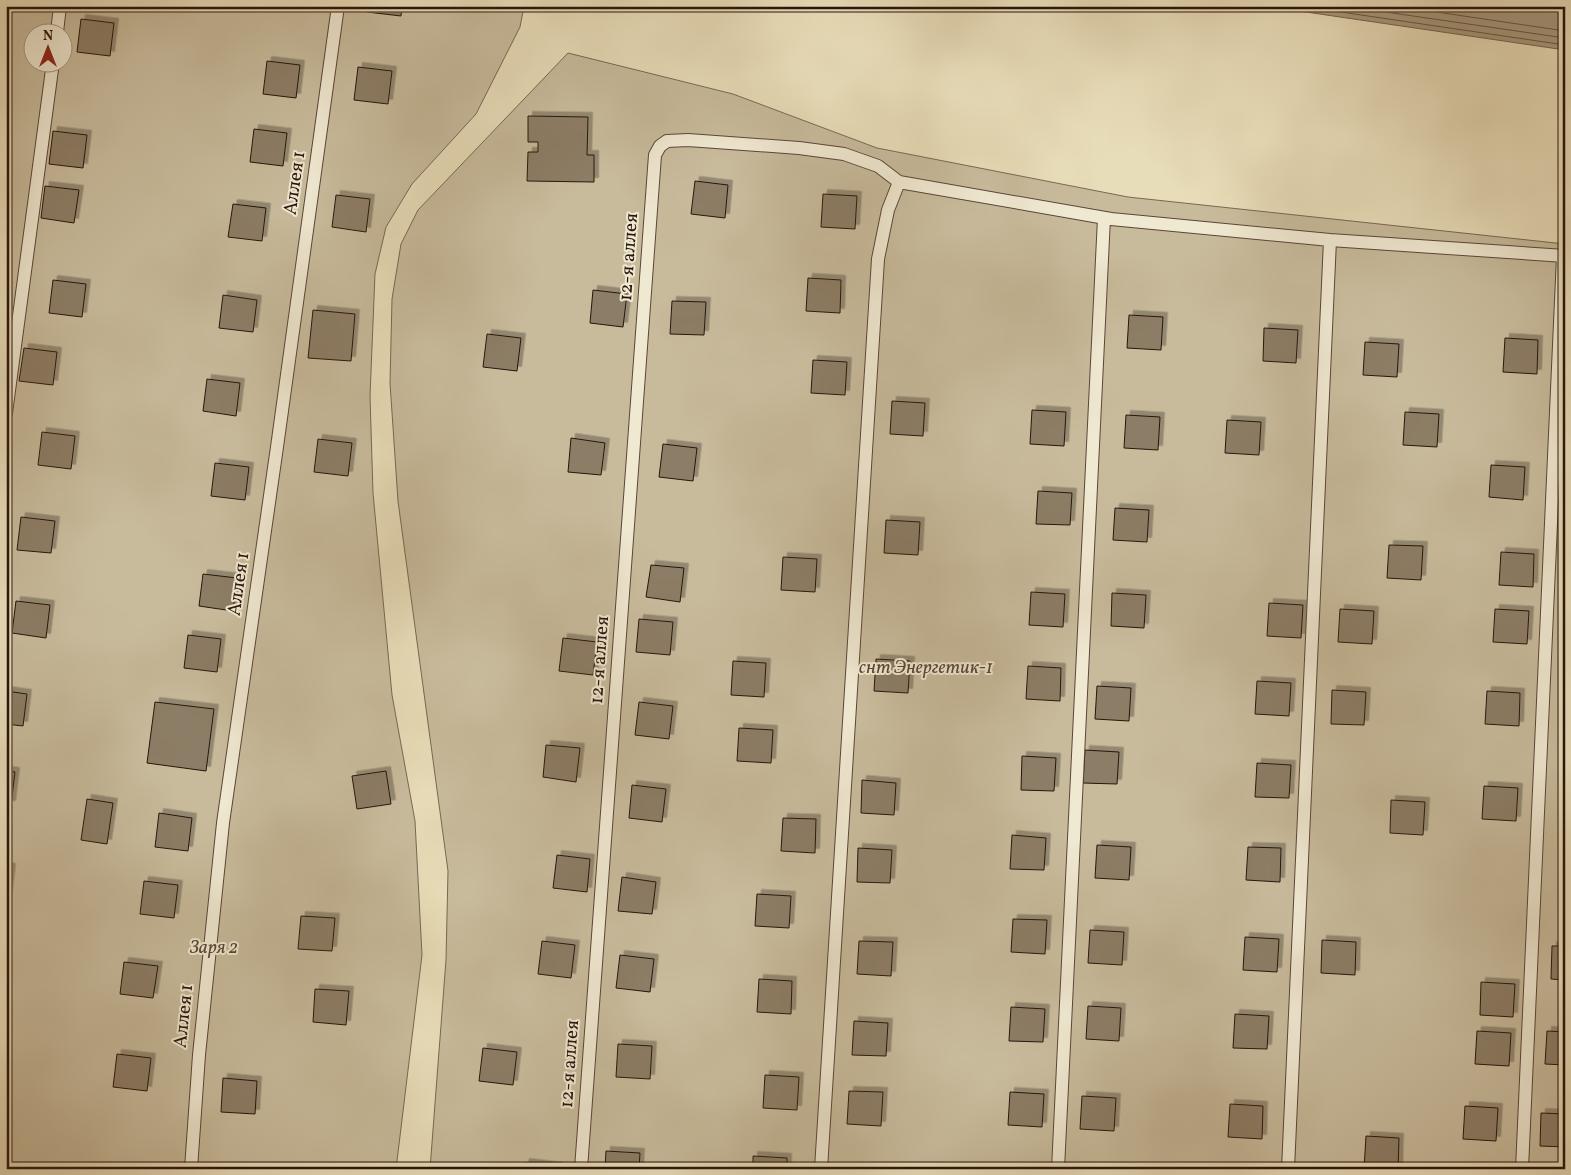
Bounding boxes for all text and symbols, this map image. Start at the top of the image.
north arrow [22,22,72,72]
text: N [43,27,53,46]
street label: Аллея 1 [278,149,312,217]
street label: 12-я аллея [613,212,645,302]
street label: Аллея 1 [222,550,256,618]
street label: 12-я аллея [584,615,616,705]
park label: снт Энергетик-1 [859,655,993,681]
park label: Заря 2 [189,935,238,961]
street label: Аллея 1 [168,983,200,1049]
street label: 12-я аллея [554,1019,586,1109]

